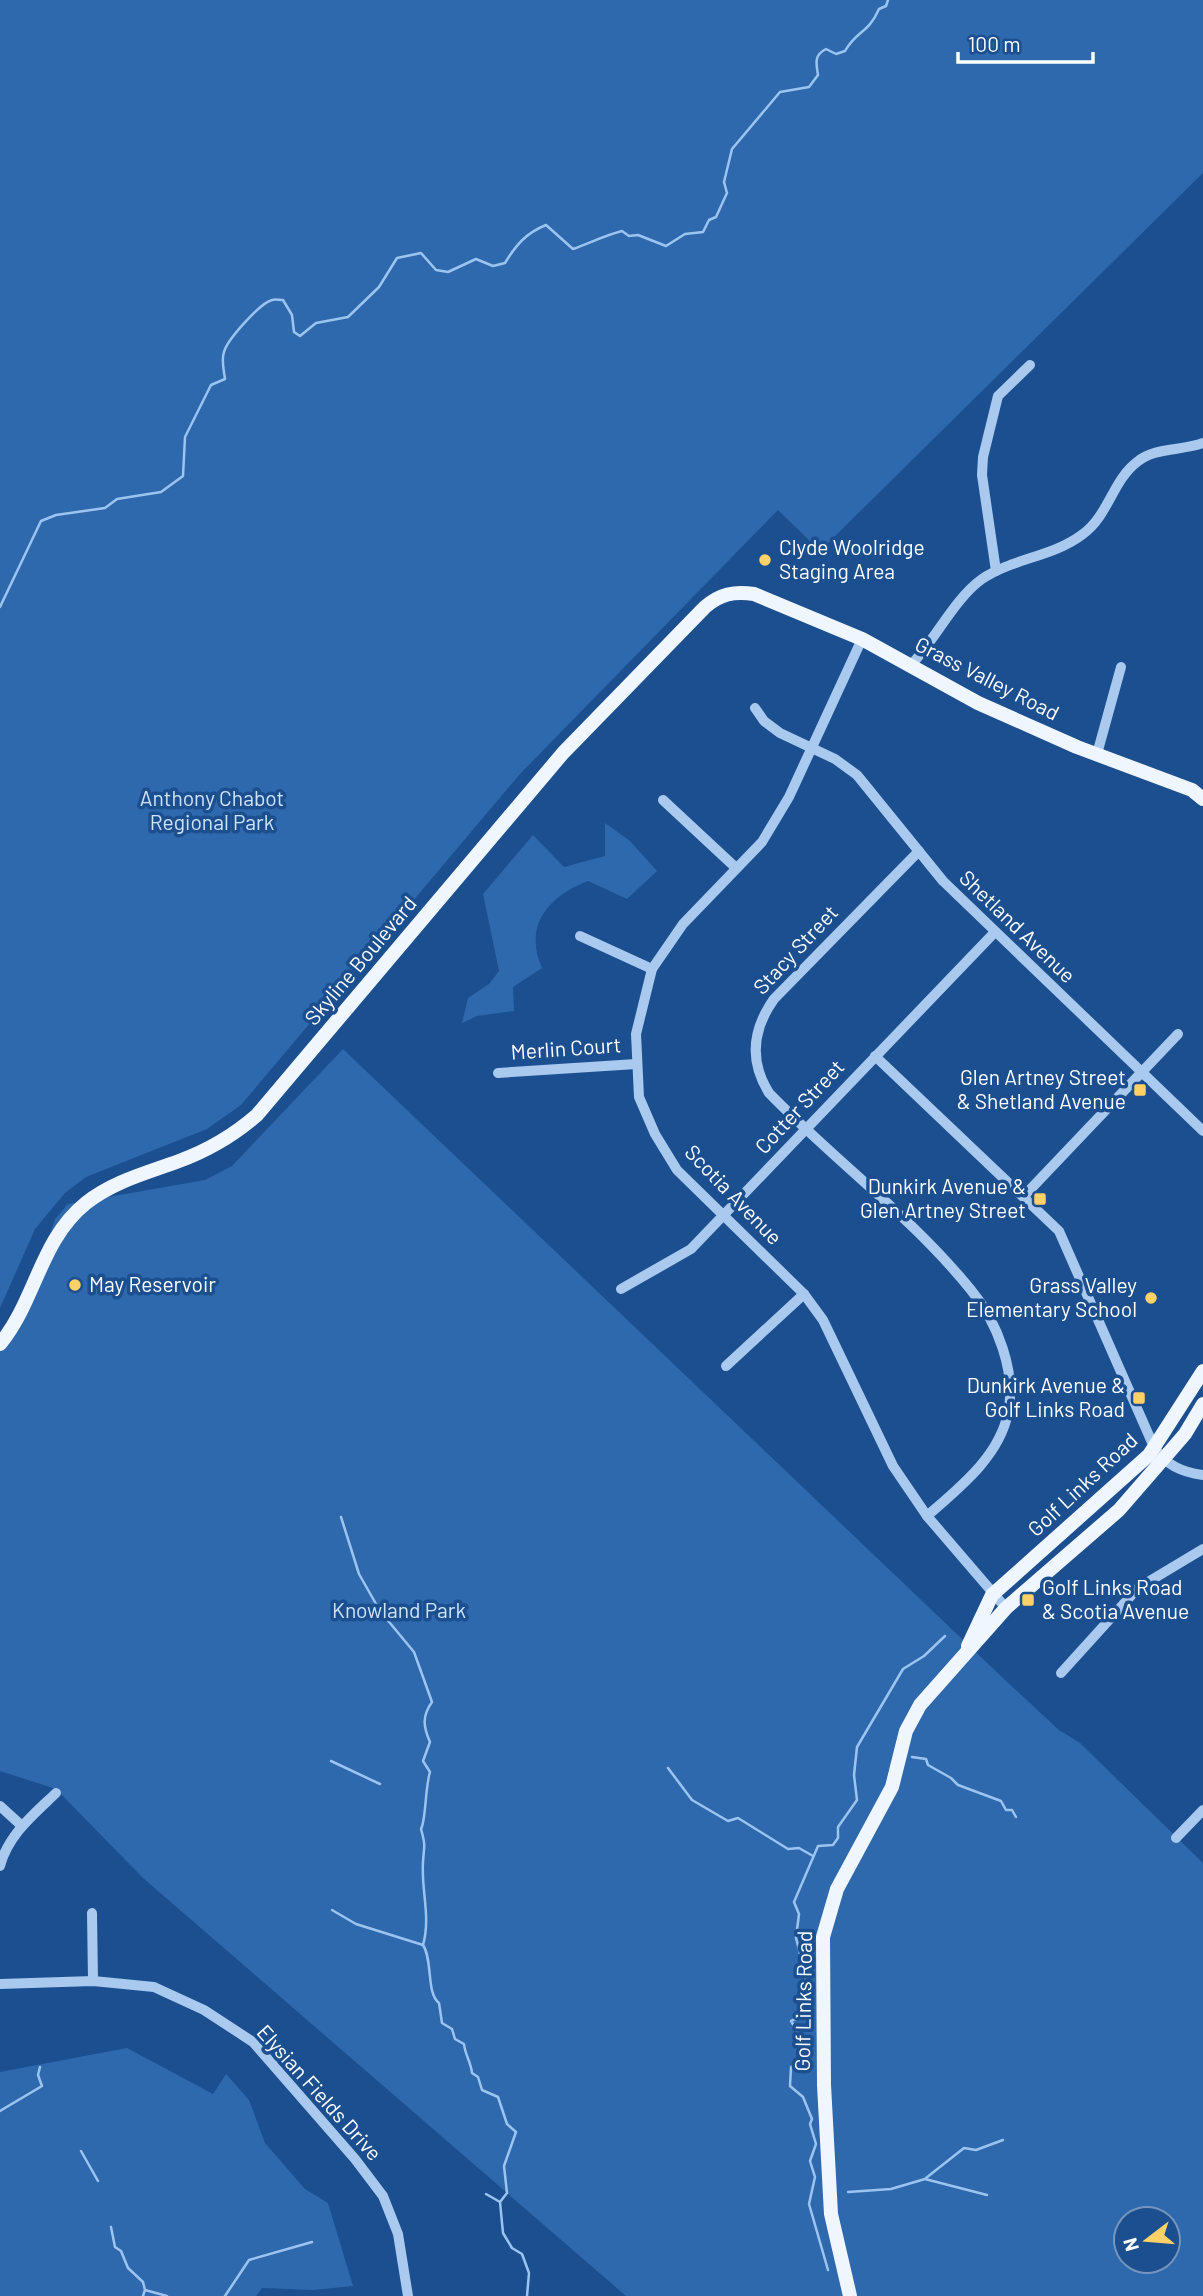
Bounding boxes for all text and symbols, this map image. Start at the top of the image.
scale bar [958,21,1093,65]
text: 100 m [968,31,1021,56]
place label: Clyde Woolridge Staging Area [779,534,925,583]
marker: Clyde Woolridge Staging Area [757,552,773,568]
street label: Grass Valley Road [911,631,1064,725]
park label: Anthony Chabot Regional Park [140,785,284,834]
street label: Shetland Avenue [955,864,1081,987]
street label: Skyline Boulevard [299,891,421,1029]
street label: Stacy Street [747,899,842,999]
street label: Merlin Court [510,1031,622,1064]
street label: Cotter Street [749,1054,849,1158]
place label: Glen Artney Street & Shetland Avenue [957,1064,1126,1113]
marker: Glen Artney Street & Shetland Avenue [1132,1082,1148,1098]
street label: Scotia Avenue [680,1139,788,1249]
place label: Dunkirk Avenue & Glen Artney Street [860,1173,1026,1222]
marker: Dunkirk Avenue & Glen Artney Street [1032,1191,1048,1207]
place label: May Reservoir [89,1271,216,1296]
place label: Grass Valley Elementary School [966,1272,1137,1321]
marker: May Reservoir [67,1277,83,1293]
marker: Grass Valley Elementary School [1143,1290,1159,1306]
place label: Dunkirk Avenue & Golf Links Road [967,1372,1125,1421]
marker: Dunkirk Avenue & Golf Links Road [1131,1390,1147,1406]
street label: Golf Links Road [1022,1427,1142,1541]
place label: Golf Links Road & Scotia Avenue [1042,1574,1189,1623]
marker: Golf Links Road & Scotia Avenue [1020,1592,1036,1608]
park label: Knowland Park [332,1597,466,1622]
street label: Golf Links Road [789,1930,816,2071]
street label: Elysian Fields Drive [253,2019,388,2165]
north arrow [1112,2205,1182,2275]
text: N [1117,2236,1143,2254]

